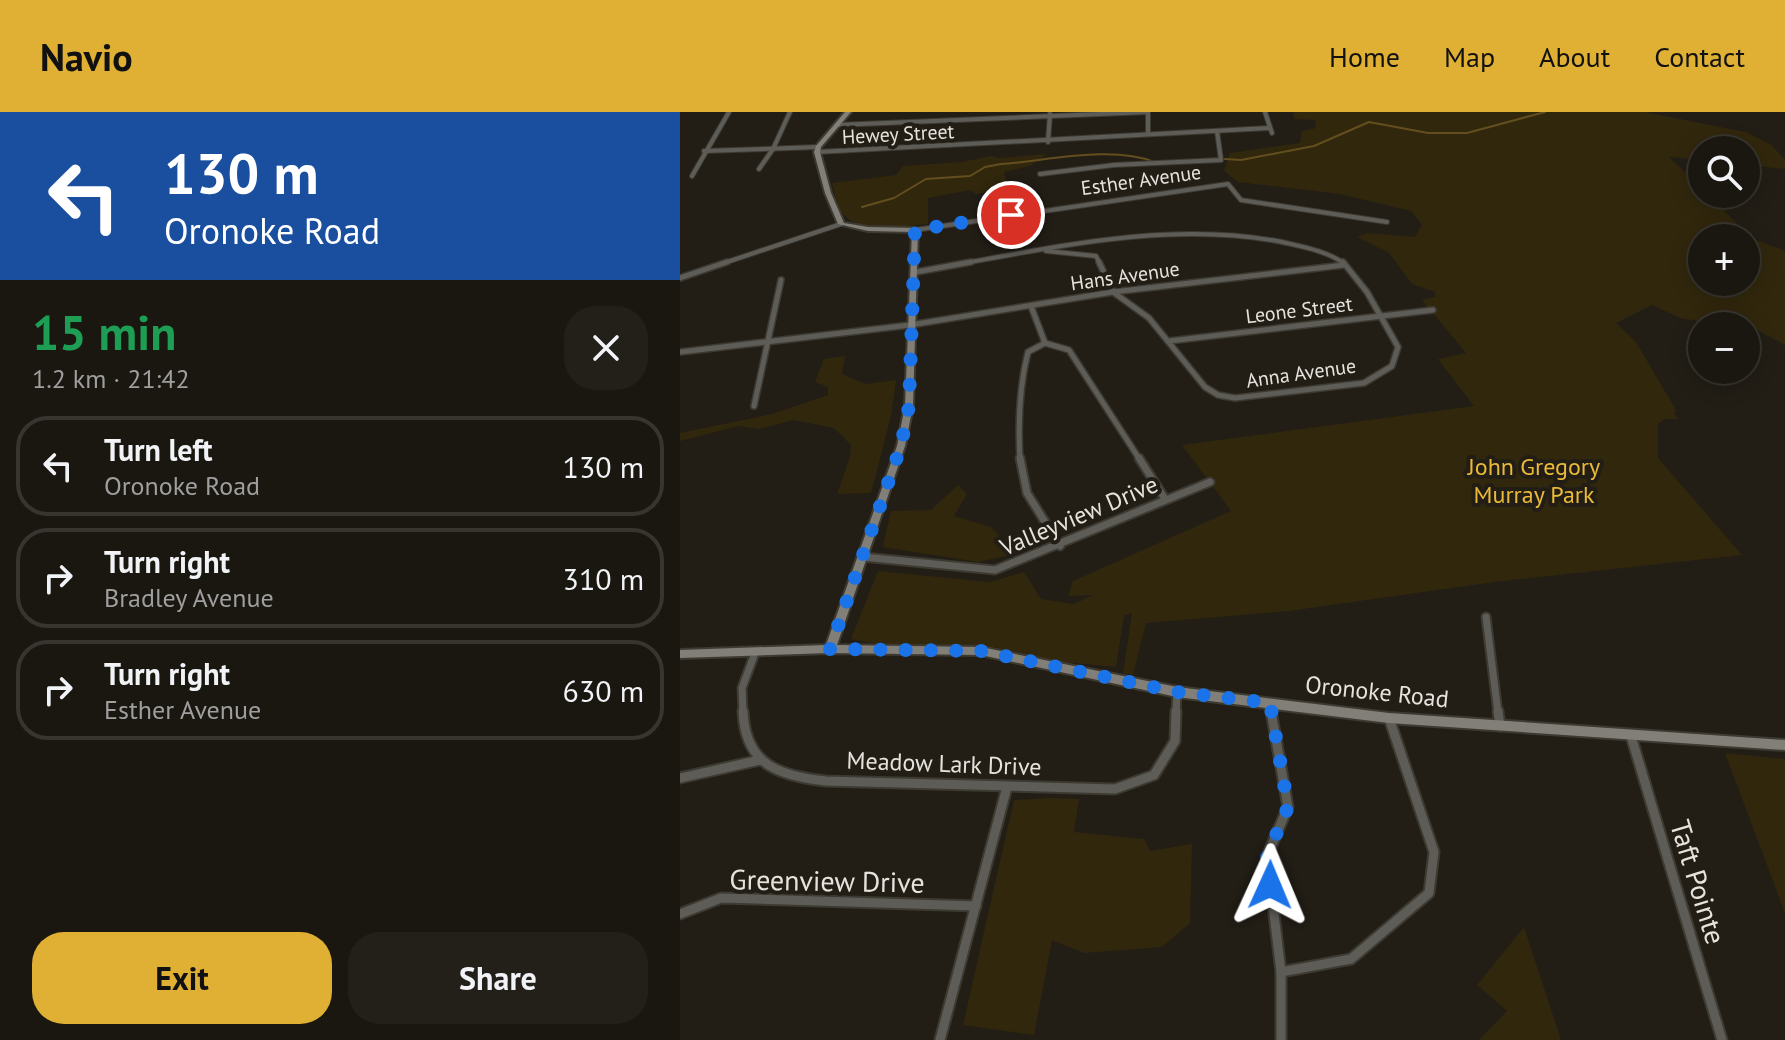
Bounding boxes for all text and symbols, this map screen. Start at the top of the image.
text: Navio [40,32,133,81]
text: Home [1329,38,1400,75]
text: Map [1444,38,1495,75]
text: About [1539,38,1610,75]
text: Contact [1654,38,1745,75]
street label: Hewey Street [841,118,955,150]
map controls [1688,136,1760,384]
button: search [1688,136,1760,208]
text: 130 m [164,137,319,209]
icon: left [32,144,136,248]
street label: Esther Avenue [1079,159,1203,201]
pin [977,181,1045,249]
icon: arrive [989,193,1033,237]
text: Oronoke Road [164,207,380,254]
button: + [1688,224,1760,296]
street label: Hans Avenue [1069,255,1181,297]
street label: Leone Street [1244,291,1354,329]
text: 15 min [32,301,176,363]
button: close [564,306,648,390]
button: − [1688,312,1760,384]
street label: Anna Avenue [1244,352,1358,394]
text: 1.2 km · 21:42 [32,362,190,395]
text: Turn left [104,430,212,469]
icon: left [36,444,80,488]
text: 130 m [563,447,644,486]
park label: John Gregory Murray Park [1467,451,1600,510]
street label: Valleyview Drive [994,468,1162,563]
text: Oronoke Road [104,469,260,502]
text: Turn right [104,542,230,581]
icon: right [36,556,80,600]
text: 310 m [563,559,644,598]
text: Bradley Avenue [104,581,274,614]
text: Turn right [104,654,230,693]
icon: right [36,668,80,712]
street label: Oronoke Road [1304,669,1450,714]
text: 630 m [563,671,644,710]
text: Esther Avenue [104,693,261,726]
street label: Meadow Lark Drive [846,745,1042,782]
street label: Taft Pointe [1662,815,1735,948]
position arrow [1228,843,1312,927]
street label: Greenview Drive [729,860,925,901]
button: Exit [32,932,332,1024]
button: Share [348,932,648,1024]

